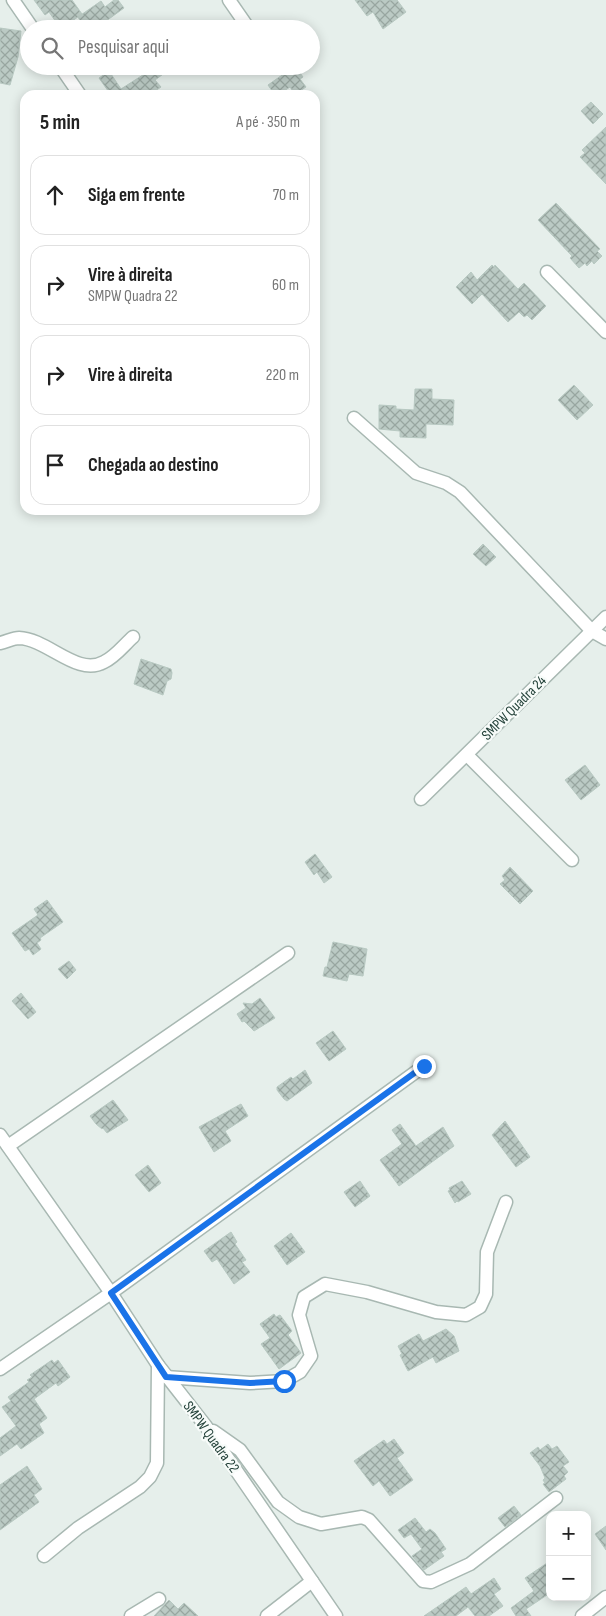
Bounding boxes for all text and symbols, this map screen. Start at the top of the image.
search box [20,20,320,75]
icon: search [38,34,66,62]
text: Pesquisar aqui [78,36,169,59]
text: 5 min [40,110,80,135]
text: A pé · 350 m [236,113,300,132]
icon: ahead [41,181,69,209]
text: Siga em frente [88,184,185,207]
text: 70 m [273,186,299,205]
text: Vire à direita [88,264,172,287]
icon: right [41,271,69,299]
text: 60 m [272,276,299,295]
text: SMPW Quadra 22 [88,287,178,306]
icon: right [41,361,69,389]
text: Vire à direita [88,364,172,387]
text: 220 m [266,366,299,385]
icon: arrive [41,451,69,479]
text: Chegada ao destino [88,454,218,477]
street label: SMPW Quadra 24 [478,672,550,744]
route end [413,1055,436,1078]
route start [273,1370,296,1393]
street label: SMPW Quadra 22 [179,1397,243,1477]
map controls [546,1511,591,1601]
button: + [546,1511,591,1556]
button: − [546,1556,591,1601]

